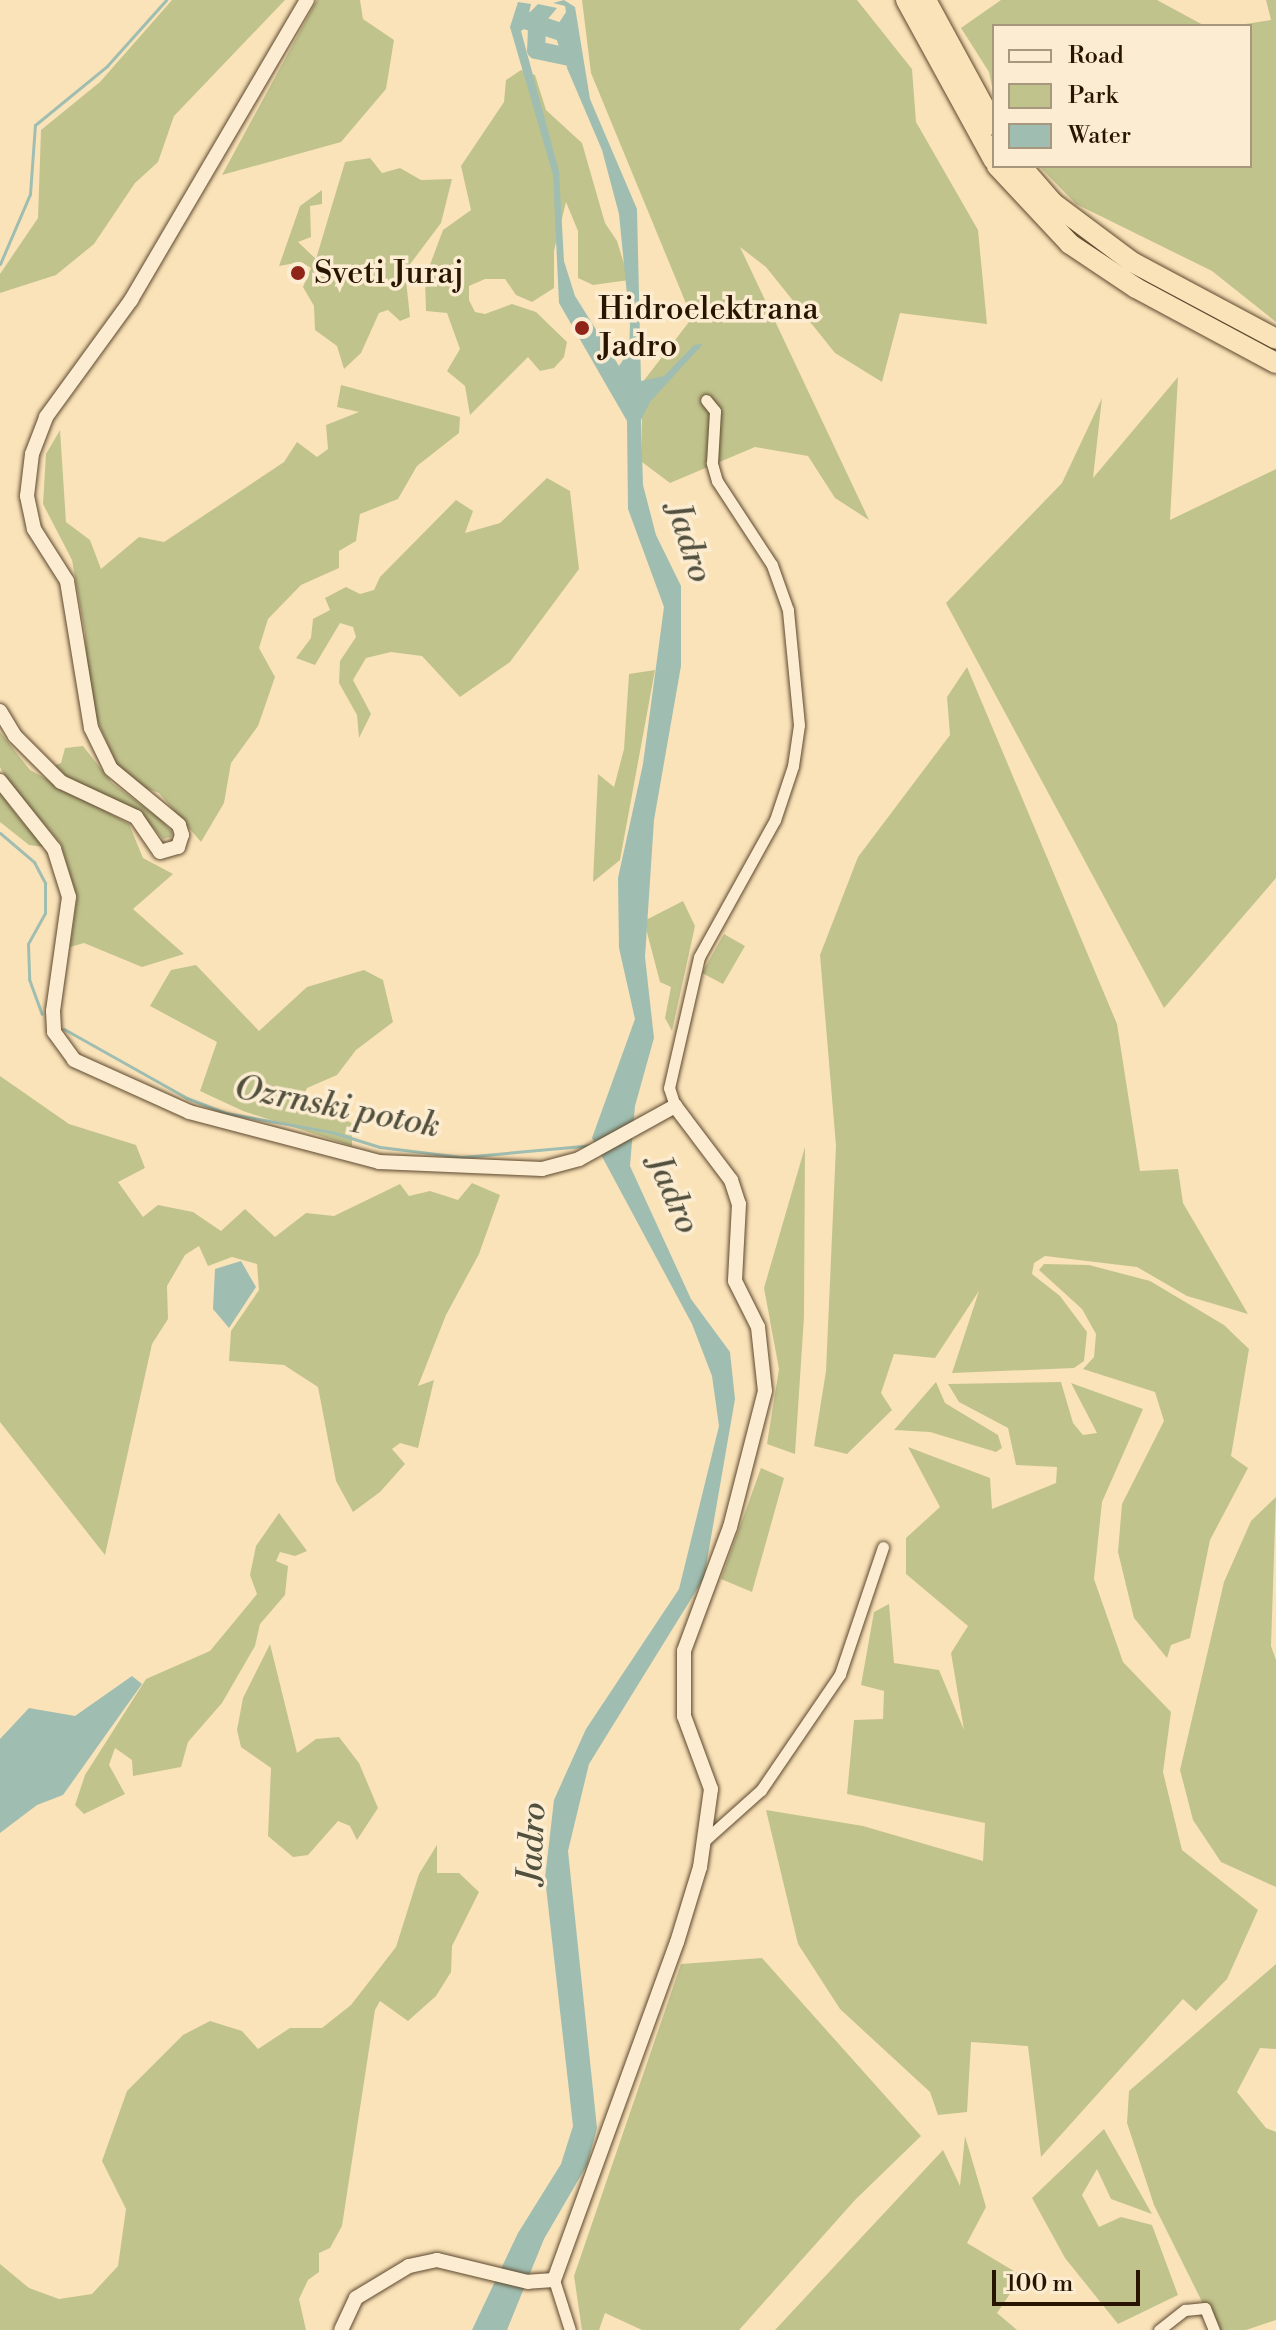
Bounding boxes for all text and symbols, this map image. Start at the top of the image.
legend [992,24,1252,168]
text: Road [1068,41,1124,71]
text: Park [1068,81,1118,111]
text: Water [1068,121,1131,151]
place label: Sveti Juraj [314,254,464,292]
marker: Sveti Juraj [289,264,307,282]
place label: Hidroelektrana Jadro [598,291,819,366]
marker: Hidroelektrana Jadro [573,319,591,337]
water label: Jadro [656,498,720,588]
water label: Ozrnski potok [231,1068,443,1148]
water label: Jadro [637,1150,707,1240]
water label: Jadro [511,1801,555,1885]
scale bar [996,2254,1144,2304]
text: 100 m [1006,2269,1073,2299]

